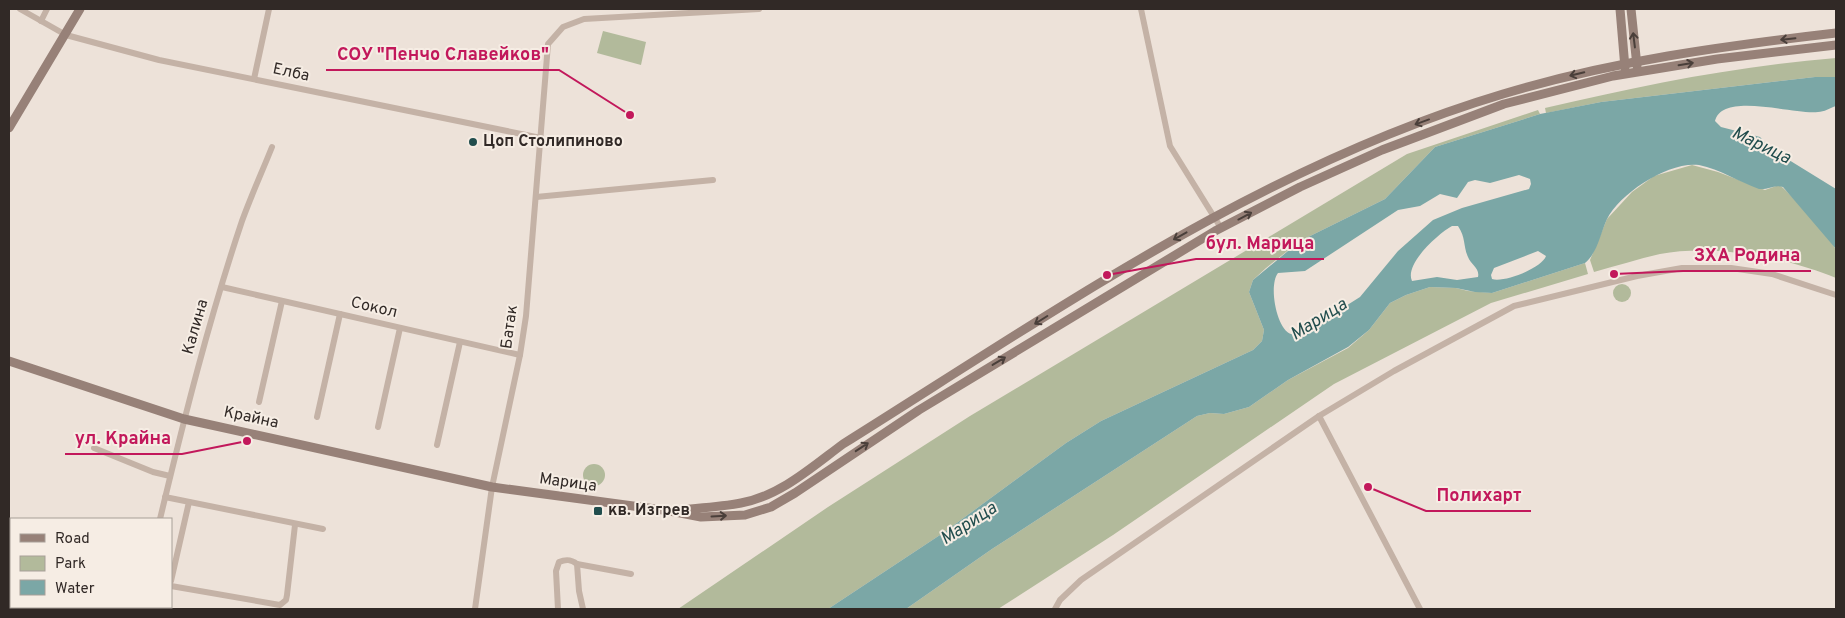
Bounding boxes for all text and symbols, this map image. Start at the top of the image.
one-way arrow [1629,32,1639,48]
one-way arrow [1780,34,1796,44]
callout: СОУ "Пенчо Славейков" [326,37,559,70]
text: СОУ "Пенчо Славейков" [337,44,549,67]
one-way arrow [1678,58,1694,68]
street label: Елба [271,59,311,87]
one-way arrow [1569,70,1585,79]
one-way arrow [1414,118,1430,127]
water label: Марица [1728,122,1795,170]
place label: Цоп Столипиново [483,132,623,152]
marker: Цоп Столипиново [467,136,479,148]
one-way arrow [1237,211,1252,221]
callout: бул. Марица [1196,226,1324,259]
one-way arrow [1173,232,1188,242]
text: бул. Марица [1206,233,1314,256]
callout: ЗХА Родина [1683,238,1811,271]
text: ЗХА Родина [1694,245,1800,268]
street label: Сокол [349,293,399,323]
water label: Марица [1286,293,1352,346]
street label: Калина [179,297,213,357]
street label: Батак [497,304,523,350]
one-way arrow [1034,316,1048,326]
one-way arrow [992,355,1006,365]
street label: Крайна [222,402,280,434]
callout: ул. Крайна [65,421,182,454]
text: ул. Крайна [75,428,171,451]
one-way arrow [854,442,868,452]
street label: Марица [538,469,598,497]
callout: Полихарт [1426,478,1531,511]
text: Полихарт [1436,485,1522,508]
water label: Марица [936,497,1002,551]
place label: кв. Изгрев [608,501,690,521]
marker: кв. Изгрев [592,505,604,517]
one-way arrow [710,512,726,521]
legend [10,518,172,608]
text: Road [55,530,90,549]
text: Park [55,555,86,574]
text: Water [55,580,95,599]

